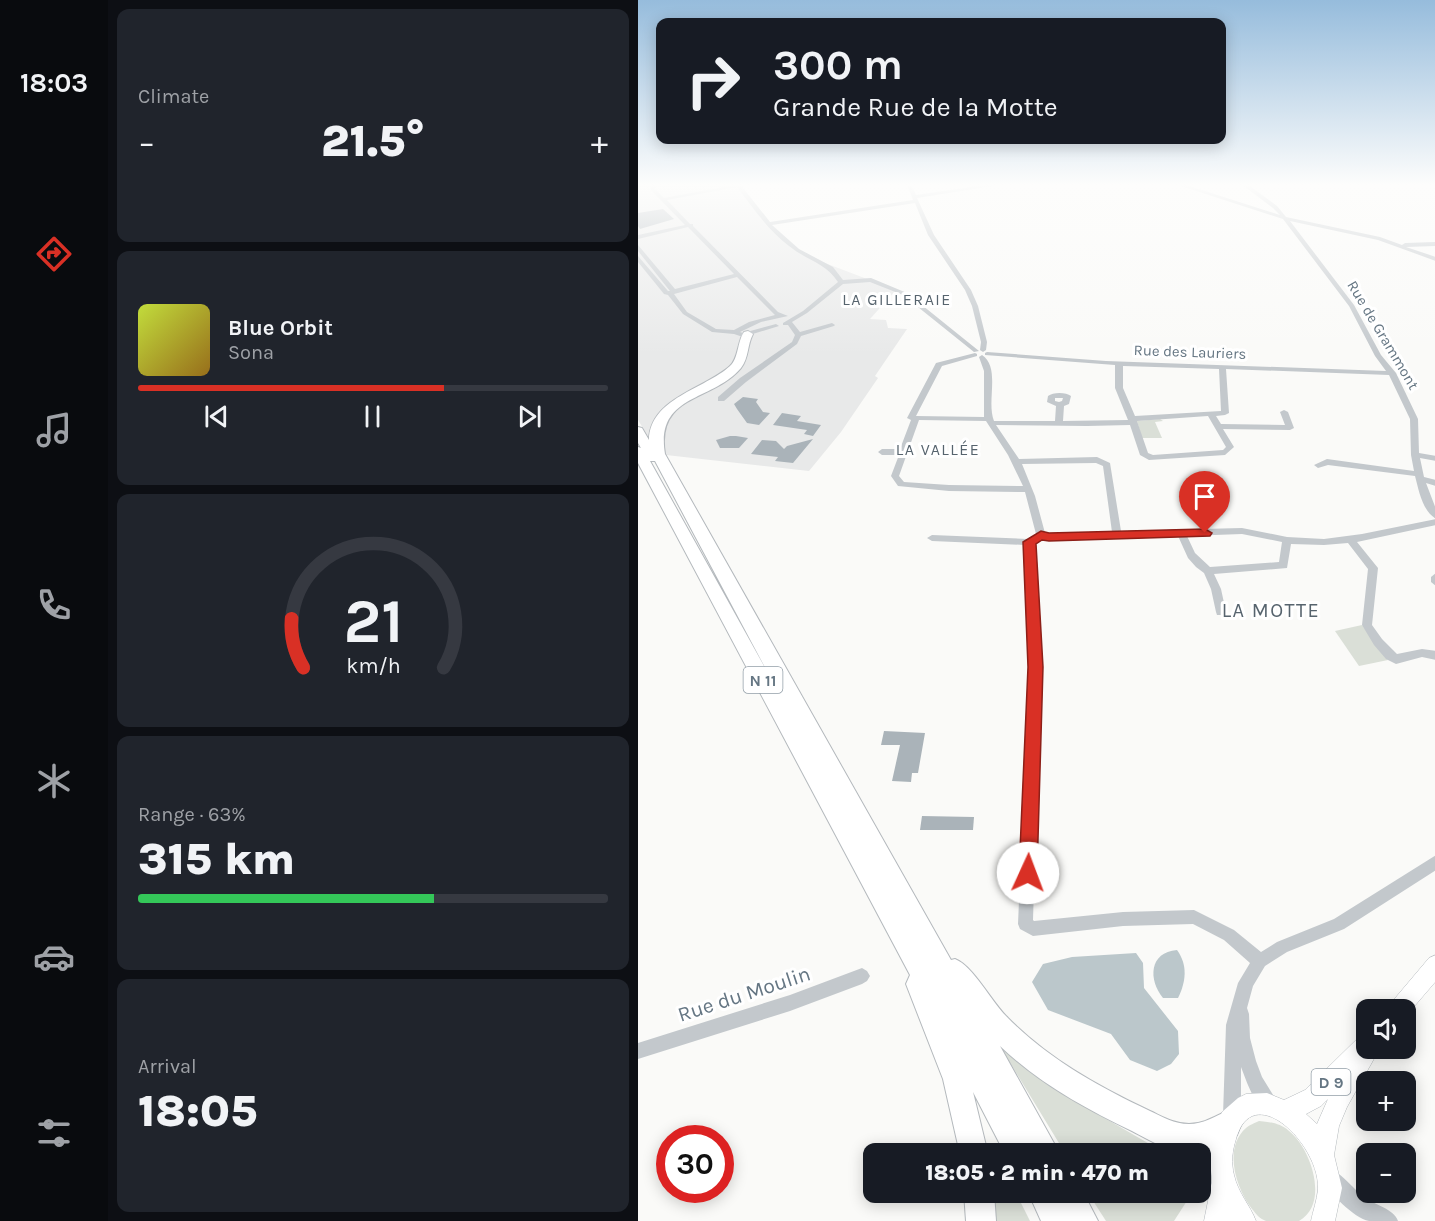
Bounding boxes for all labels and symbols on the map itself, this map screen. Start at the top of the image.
street label: Rue de Grammont [1343,277,1423,393]
district label: LA GILLERAIE [842,290,952,309]
street label: Rue des Lauriers [1133,341,1247,363]
district label: LA VALLÉE [896,440,980,459]
pin [1179,471,1230,533]
district label: LA MOTTE [1222,599,1320,622]
road number: N 11 [744,667,782,693]
position arrow [996,841,1060,905]
street label: Rue du Moulin [675,961,813,1027]
road number: D 9 [1312,1069,1350,1095]
speed limit sign: 30 [656,1125,734,1203]

